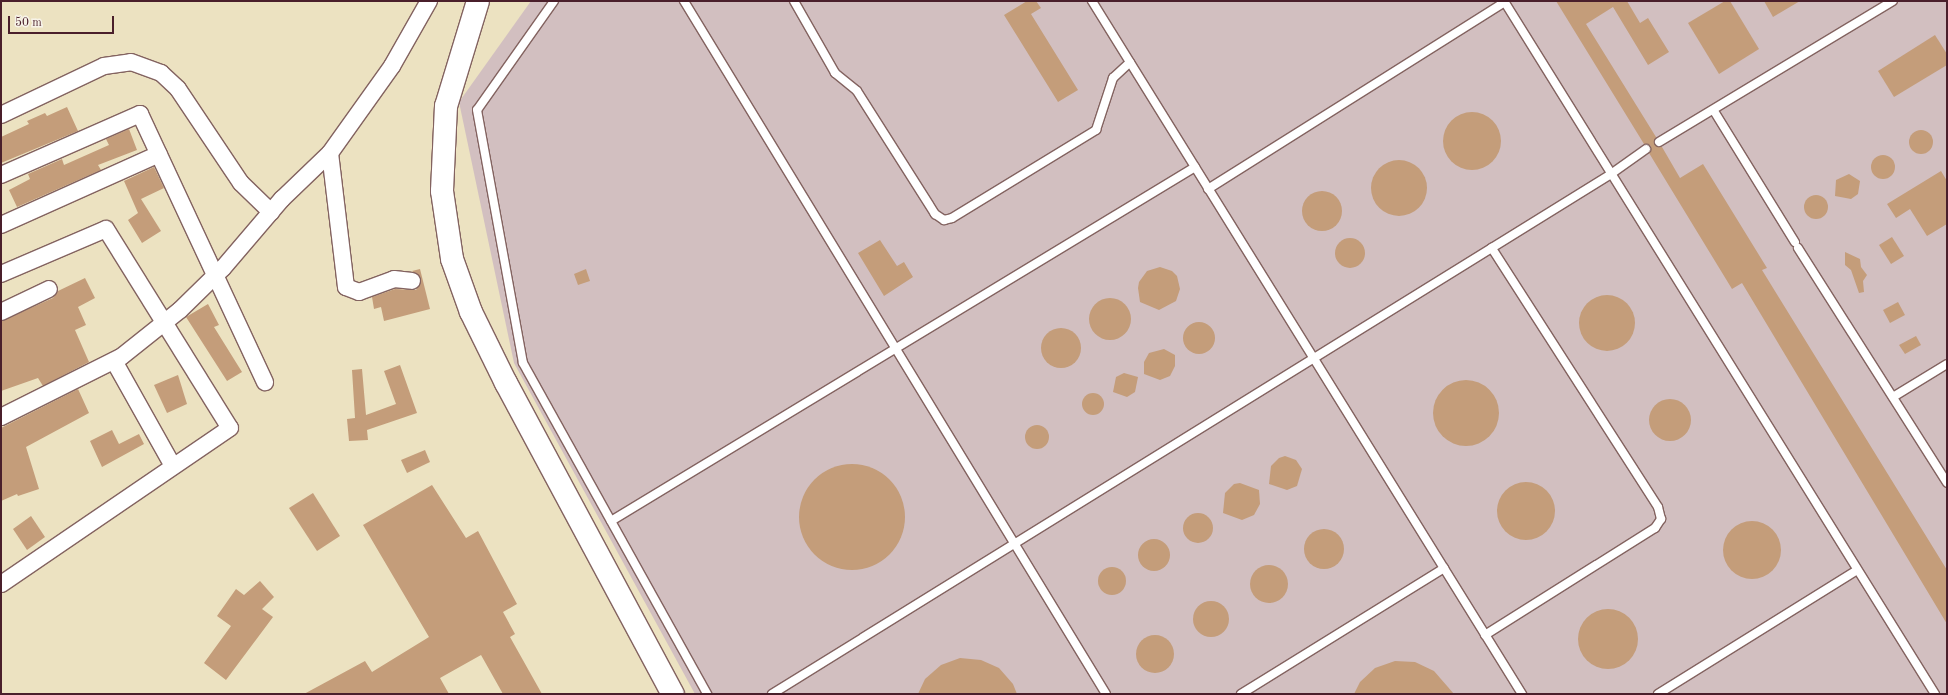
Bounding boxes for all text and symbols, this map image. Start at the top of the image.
scale bar [10,8,116,34]
text: 50 m [15,17,42,29]

